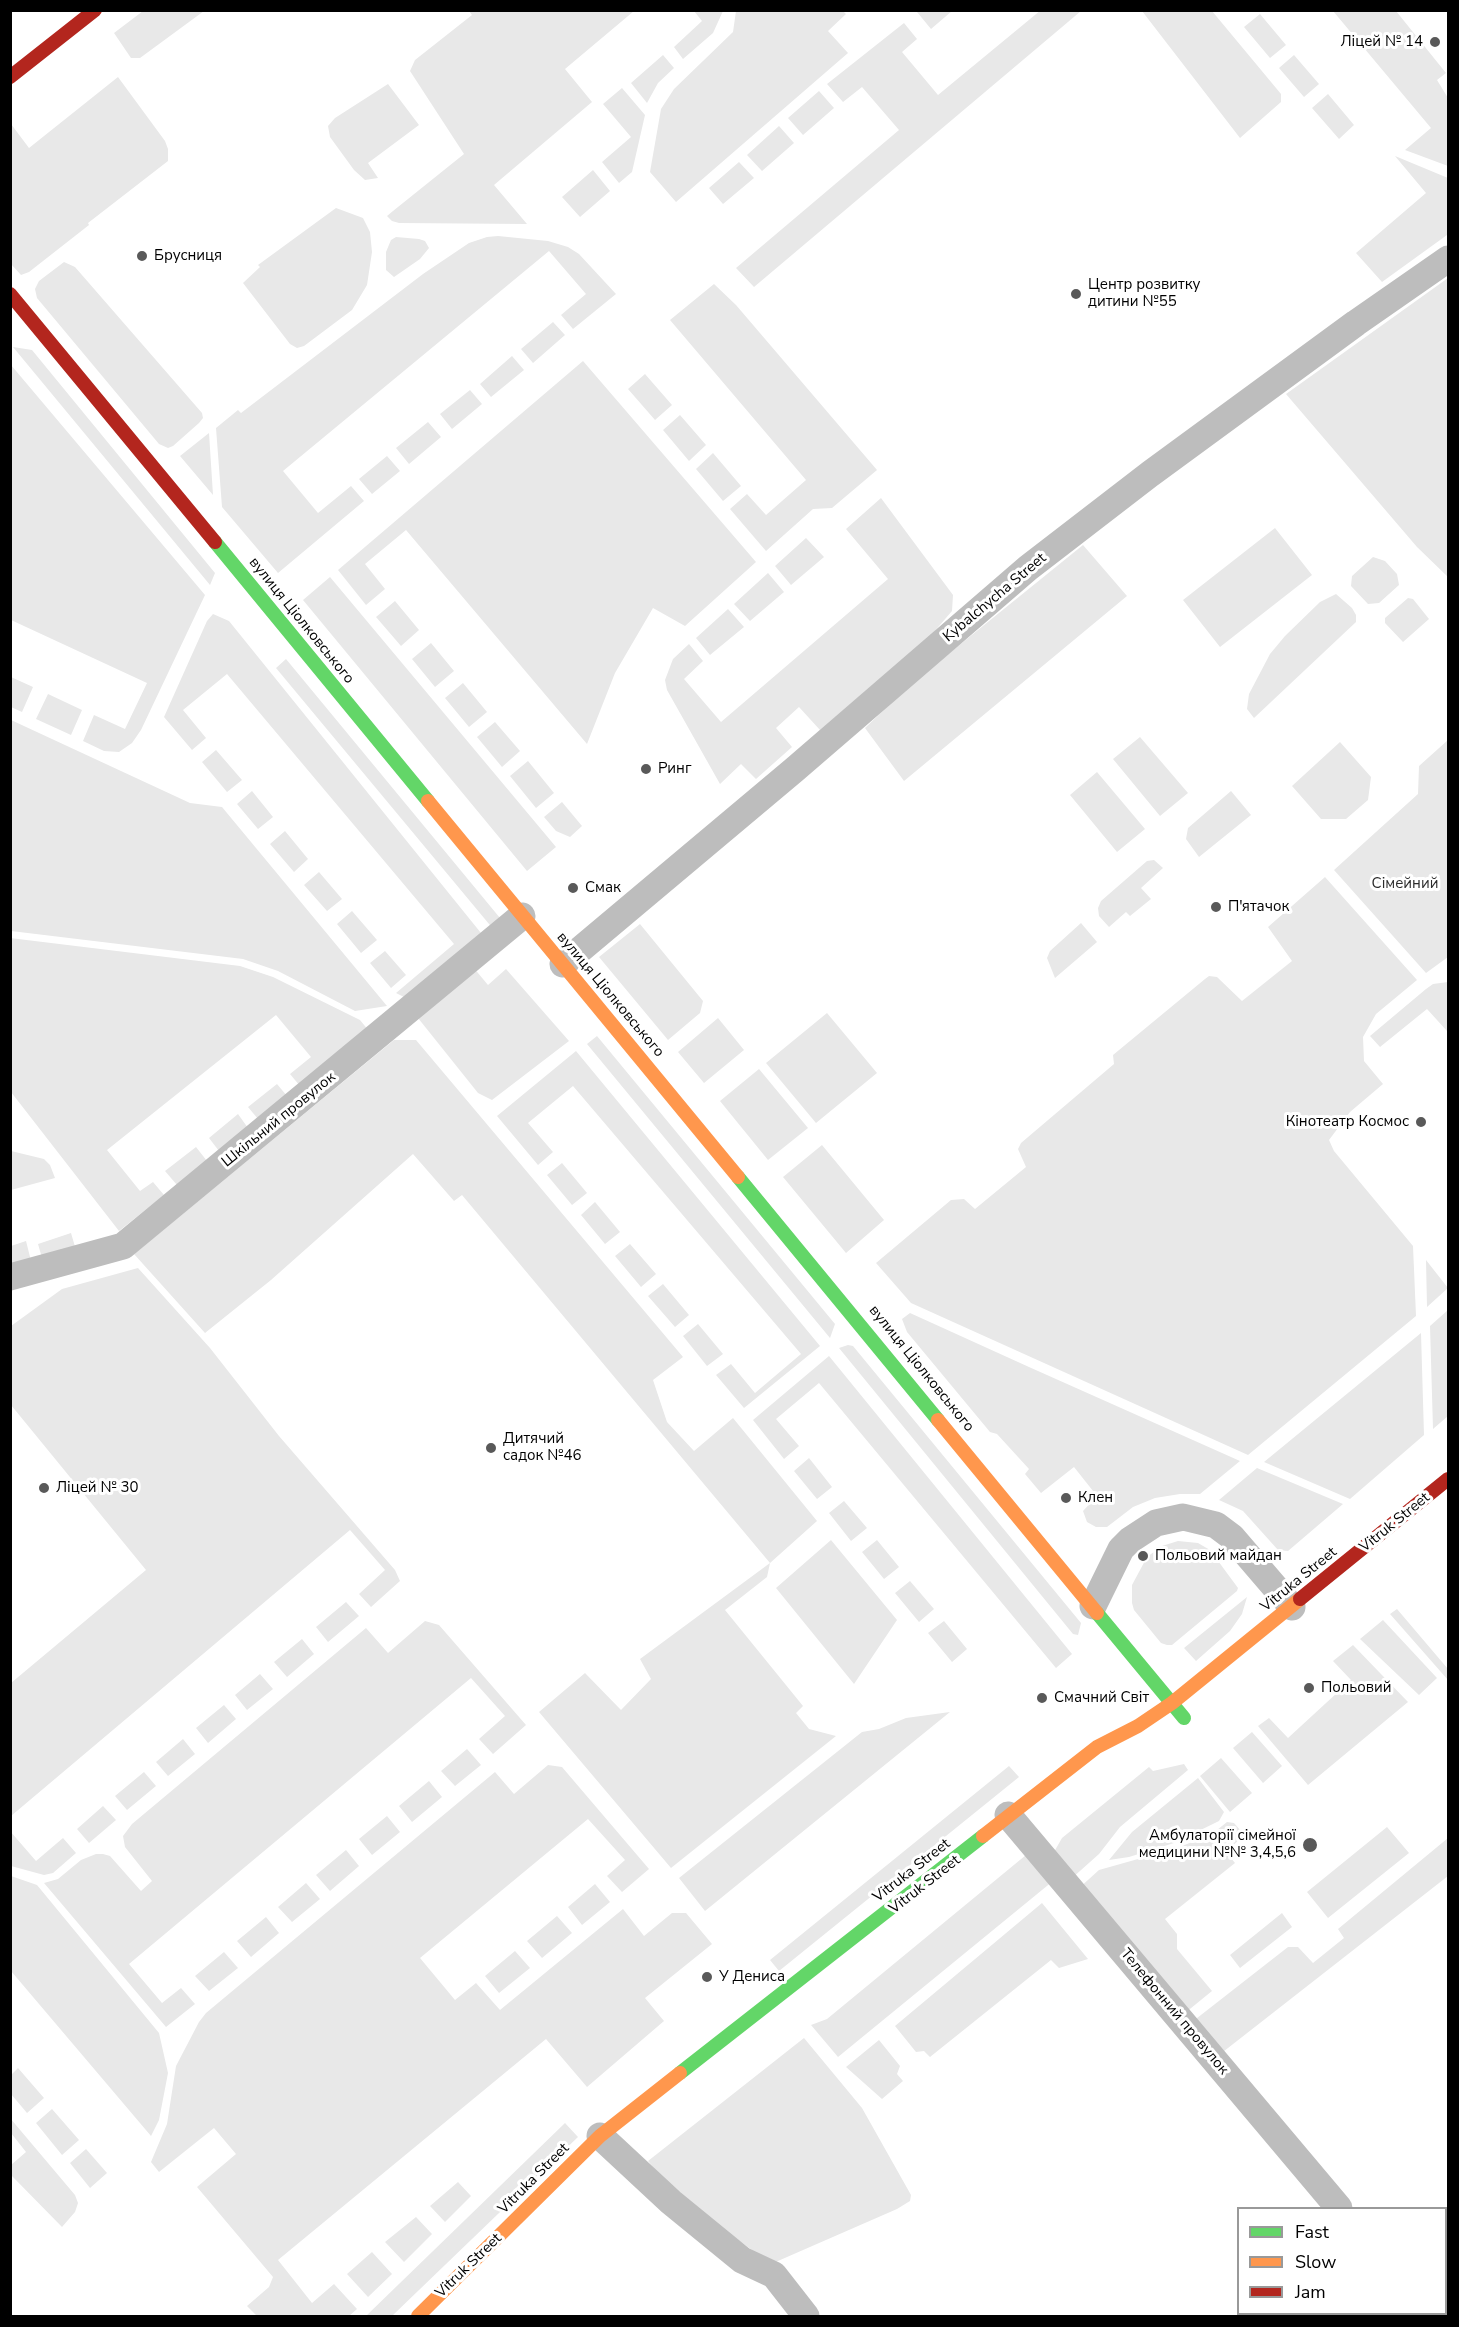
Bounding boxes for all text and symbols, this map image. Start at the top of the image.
place label: Ліцей № 14 [1341,33,1423,51]
marker: Ліцей № 14 [1428,35,1442,49]
place label: Брусниця [154,247,222,265]
marker: Брусниця [135,249,149,263]
place label: Центр розвитку дитини №55 [1088,276,1200,311]
marker: Центр розвитку дитини №55 [1069,287,1083,301]
street label: Kybalchycha Street [940,550,1050,646]
street label: вулиця Ціолковського [244,554,358,688]
place label: Ринг [658,760,691,778]
marker: Ринг [639,762,653,776]
park label: Сімейний [1372,875,1438,893]
place label: Смак [585,879,621,897]
marker: Смак [566,881,580,895]
place label: П'ятачок [1228,898,1289,916]
marker: П'ятачок [1209,900,1223,914]
street label: вулиця Ціолковського [552,929,668,1061]
street label: Шкільний провулок [219,1069,339,1171]
place label: Кінотеатр Космос [1286,1113,1409,1131]
marker: Кінотеатр Космос [1414,1115,1428,1129]
street label: вулиця Ціолковського [864,1302,978,1436]
place label: Дитячий садок №46 [503,1430,581,1465]
marker: Дитячий садок №46 [484,1441,498,1455]
place label: Ліцей № 30 [56,1479,138,1497]
marker: Ліцей № 30 [37,1481,51,1495]
place label: Клен [1078,1489,1113,1507]
street label: Vitruk Street [1356,1489,1434,1557]
marker: Клен [1059,1491,1073,1505]
street label: Vitruka Street [1257,1544,1341,1616]
place label: Польовий майдан [1155,1547,1282,1565]
marker: Польовий майдан [1136,1549,1150,1563]
place label: Польовий [1321,1679,1392,1697]
marker: Польовий [1302,1681,1316,1695]
place label: Смачний Світ [1054,1689,1149,1707]
marker: Смачний Світ [1035,1691,1049,1705]
place label: Амбулаторії сімейної медицини №№ 3,4,5,6 [1139,1827,1296,1862]
street label: Vitruka Street [870,1835,954,1907]
marker: Амбулаторії сімейної медицини №№ 3,4,5,6 [1301,1836,1319,1854]
street label: Vitruk Street [886,1852,964,1918]
street label: Телефонний провулок [1116,1945,1232,2079]
place label: У Дениса [719,1968,785,1986]
marker: У Дениса [700,1970,714,1984]
street label: Vitruka Street [495,2140,573,2218]
legend [1237,2207,1447,2315]
text: Fast [1295,2220,1329,2244]
street label: Vitruk Street [432,2230,506,2302]
text: Slow [1295,2250,1336,2274]
text: Jam [1295,2280,1326,2304]

